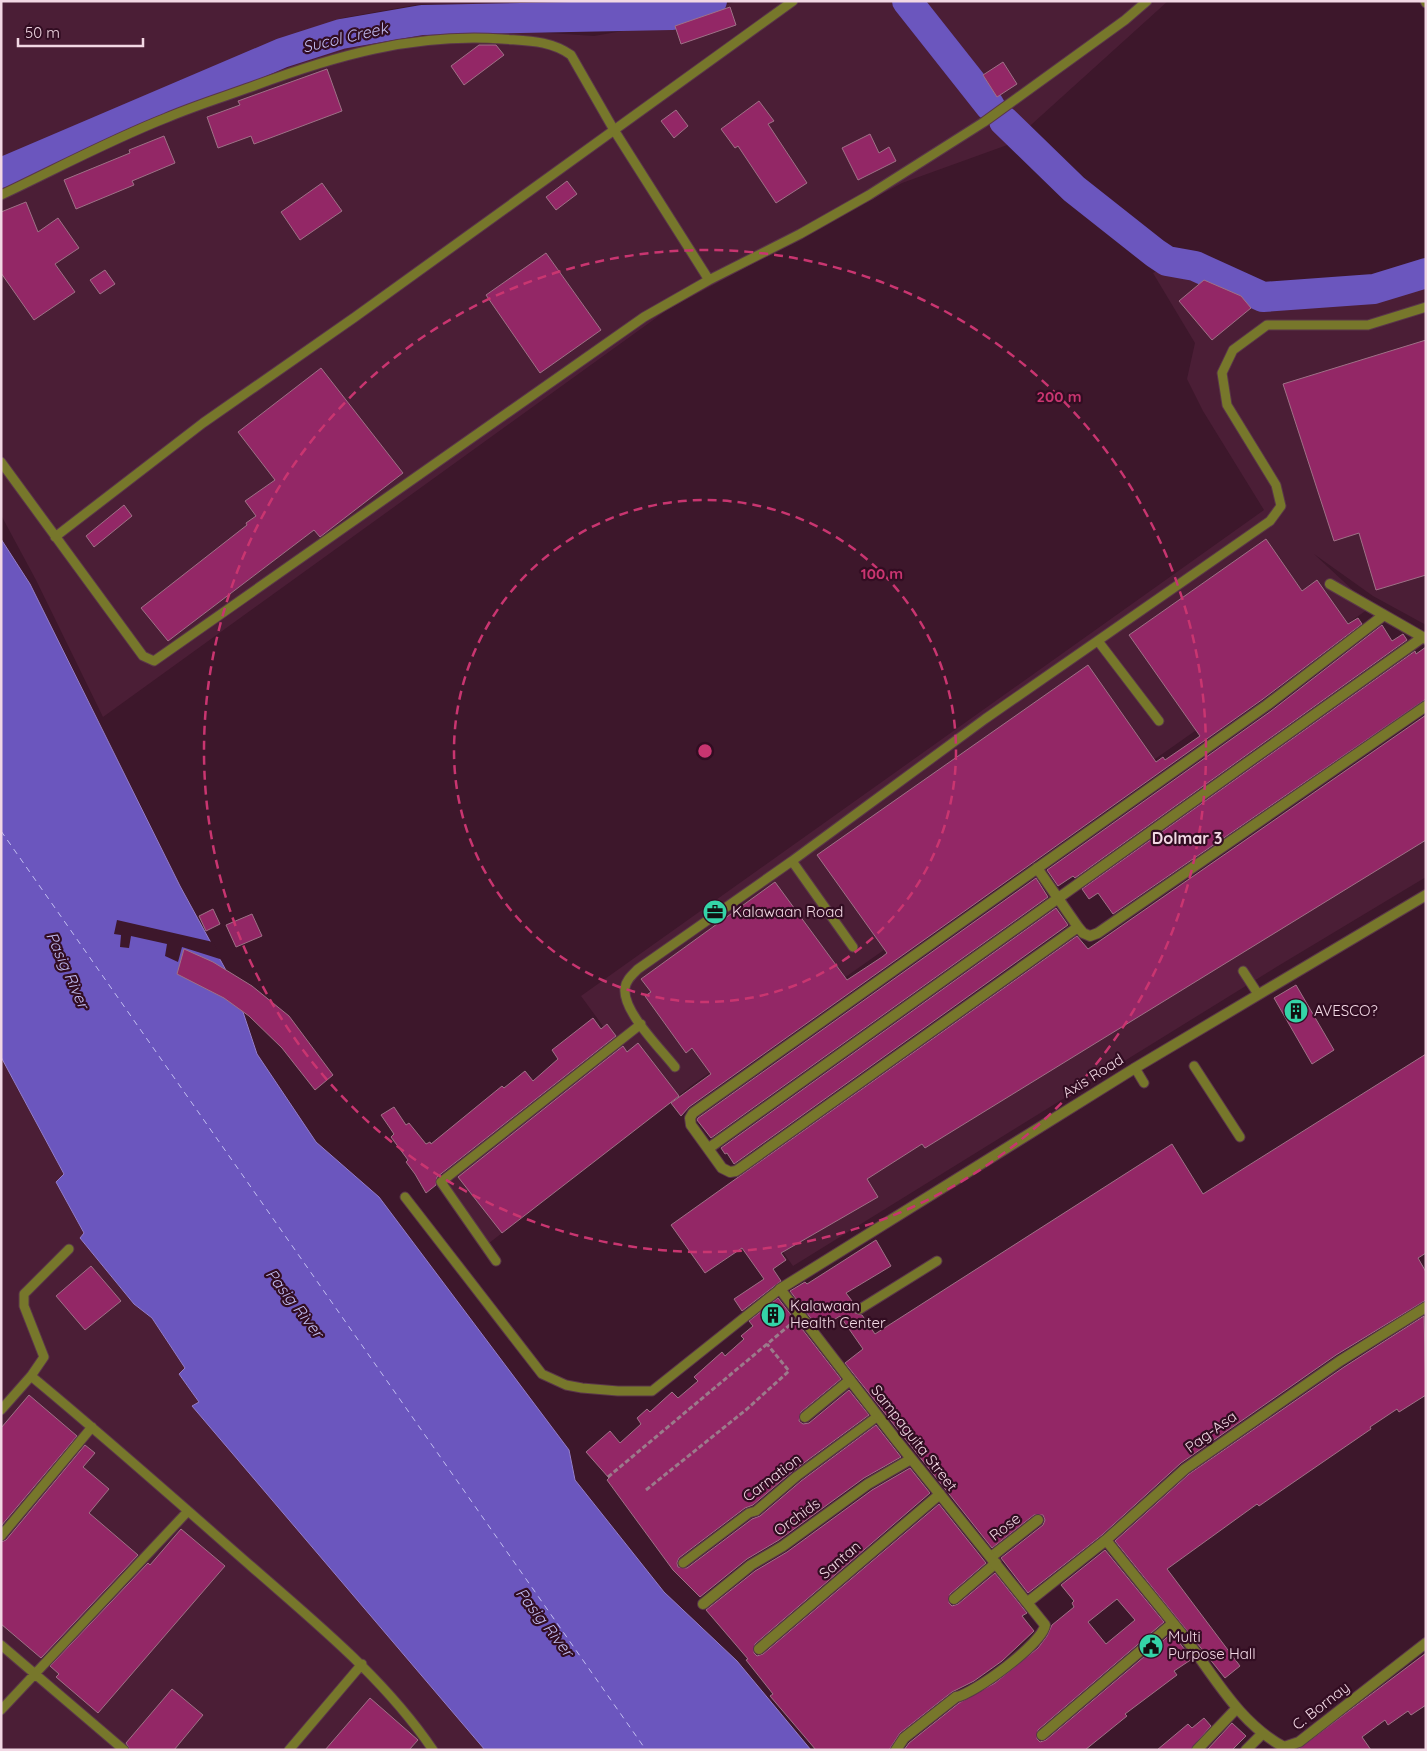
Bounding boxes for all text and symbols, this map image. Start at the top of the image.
scale bar [18,15,142,47]
water label: Sucol Creek [300,17,391,57]
text: 50 m [25,23,60,42]
text: 200 m [1037,387,1082,406]
text: 100 m [861,564,903,583]
centre of rings [696,742,714,760]
district label: Dolmar 3 [1152,828,1222,848]
office icon: Kalawaan Road [702,899,728,925]
place label: Kalawaan Road [732,902,843,921]
water label: Pasig River [42,928,95,1013]
building icon: AVESCO? [1283,998,1309,1024]
place label: AVESCO? [1314,1001,1378,1020]
street label: Axis Road [1059,1049,1127,1102]
water label: Pasig River [262,1264,329,1343]
place label: Kalawaan Health Center [790,1296,886,1332]
building icon: Kalawaan Health Center [760,1302,786,1328]
street label: Sampaguita Street [867,1381,962,1495]
street label: Pag-Asa [1181,1407,1240,1457]
street label: Carnation [739,1449,805,1506]
street label: Orchids [770,1493,824,1540]
street label: Rose [985,1508,1024,1545]
street label: Santan [815,1536,864,1583]
water label: Pasig River [512,1583,579,1662]
place label: Multi Purpose Hall [1168,1627,1256,1663]
public building icon: Multi Purpose Hall [1138,1633,1164,1659]
street label: C. Bornay [1288,1677,1353,1734]

